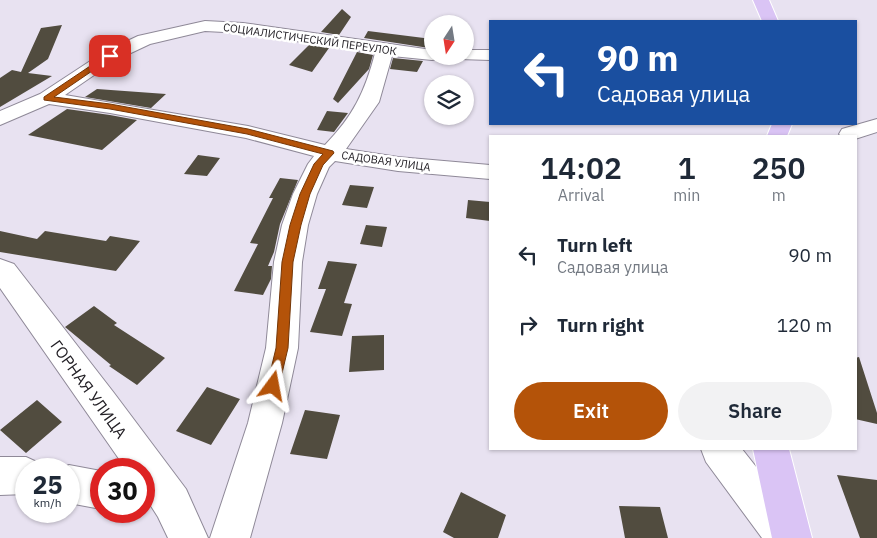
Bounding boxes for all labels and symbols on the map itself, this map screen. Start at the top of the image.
north arrow [424,15,474,65]
street label: СОЦИАЛИСТИЧЕСКИЙ ПЕРЕУЛОК [222,20,398,58]
pin [89,35,131,77]
street label: САДОВАЯ УЛИЦА [341,148,431,174]
street label: ГОРНАЯ УЛИЦА [47,336,131,442]
position arrow [246,359,298,411]
speed limit sign: 30 [90,458,155,523]

